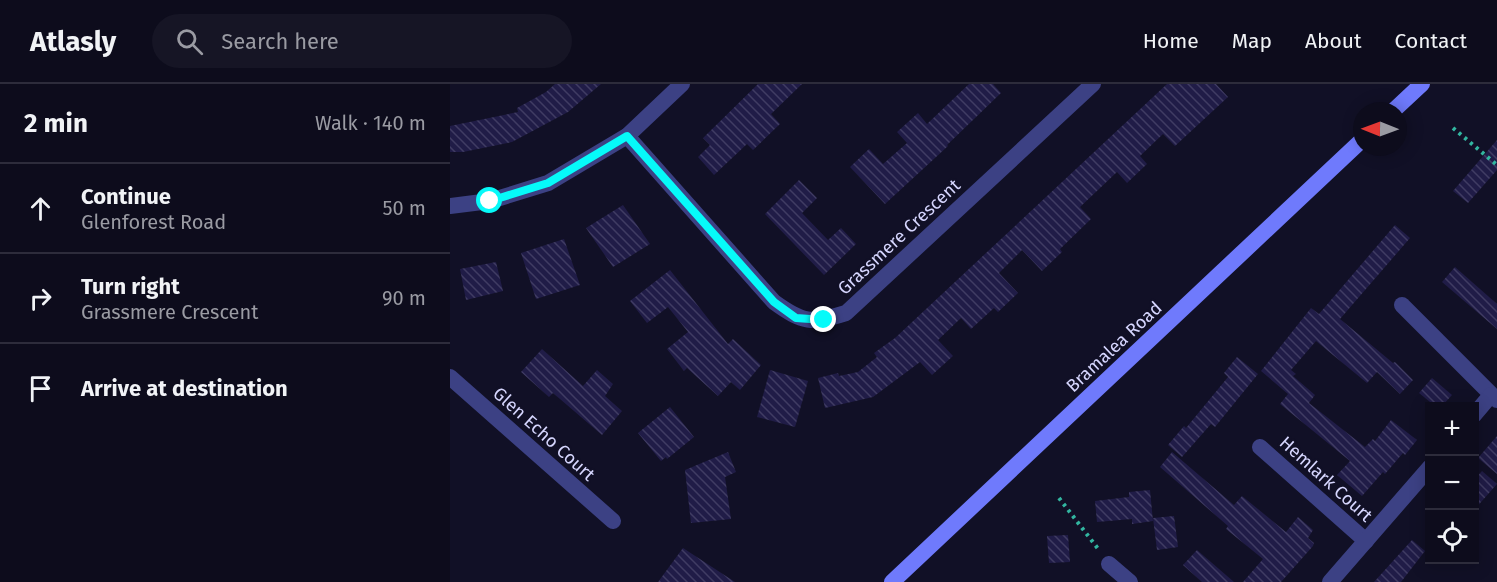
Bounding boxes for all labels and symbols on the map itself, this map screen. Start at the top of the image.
north arrow [1353,102,1407,156]
street label: Grassmere Crescent [833,174,965,299]
route start [476,187,502,213]
street label: Bramalea Road [1062,297,1166,397]
route end [810,306,836,332]
street label: Glen Echo Court [489,382,600,486]
street label: Hemlark Court [1275,431,1377,527]

